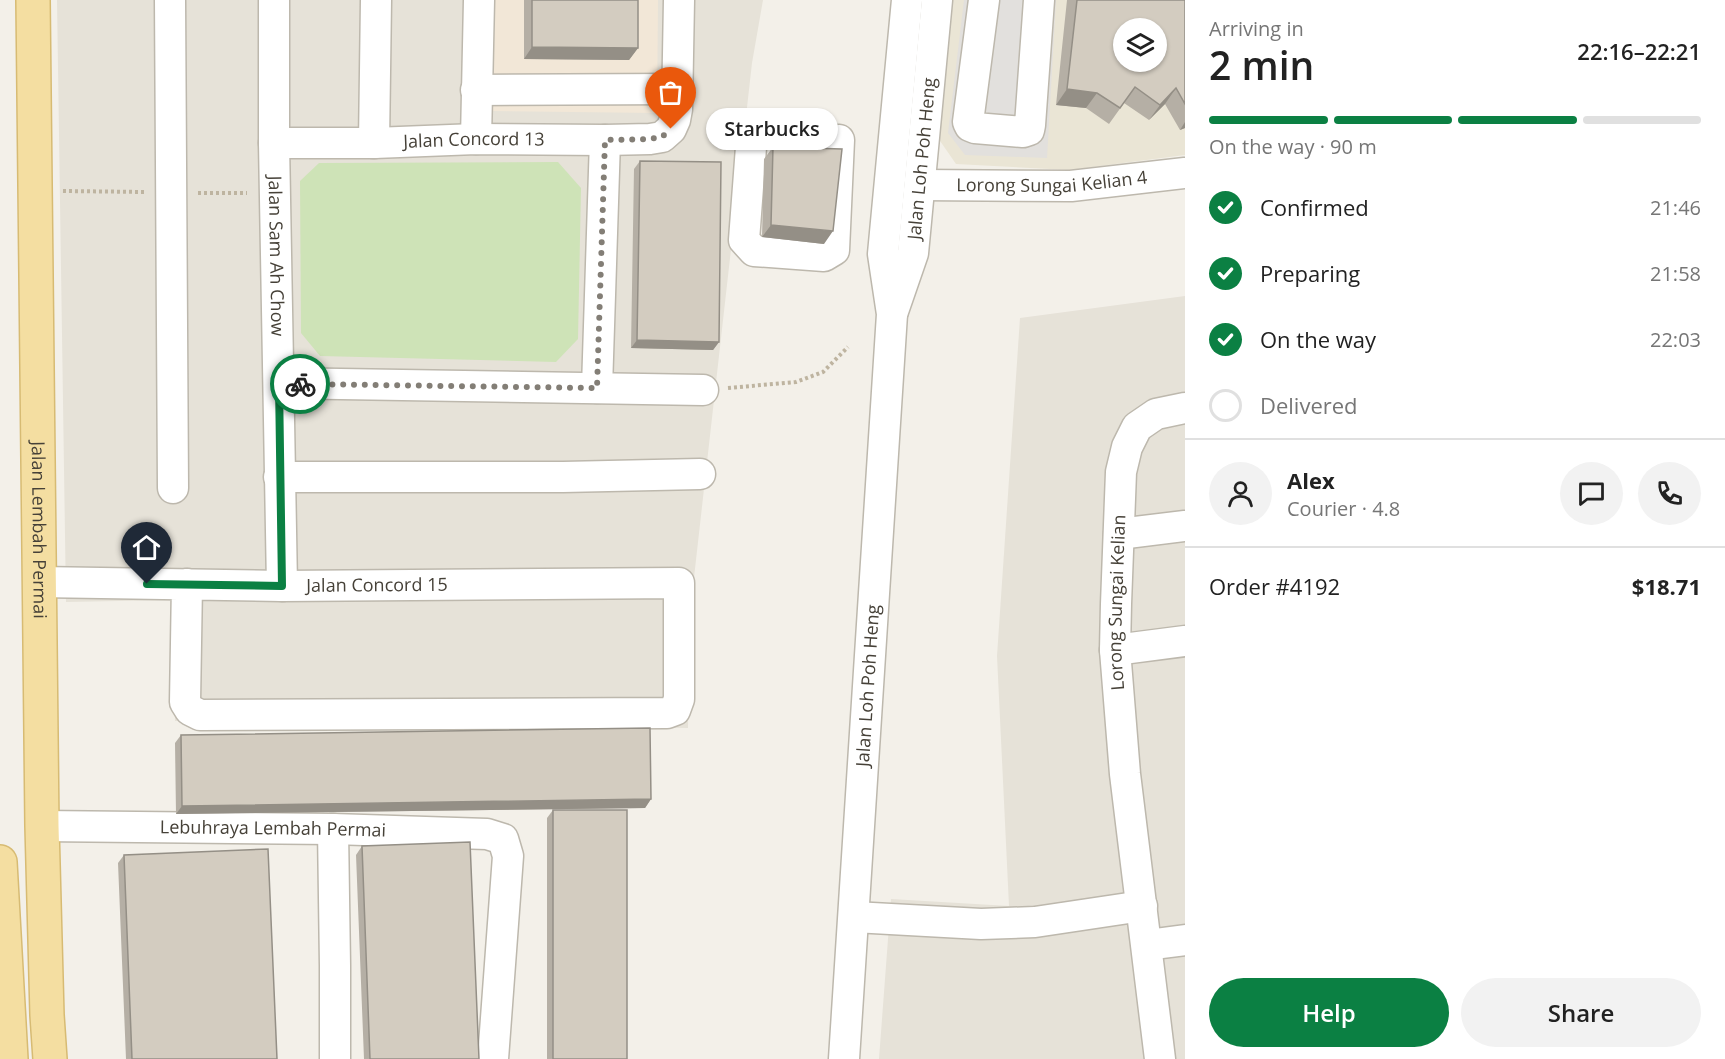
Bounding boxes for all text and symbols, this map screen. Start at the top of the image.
text: Arriving in [1209,15,1304,42]
map controls [1113,18,1167,72]
button: layers [1113,18,1167,72]
text: 22:16–22:21 [1577,36,1701,66]
text: 2 min [1209,38,1314,91]
pin [645,67,696,129]
icon: bag [654,76,687,109]
street label: Jalan Loh Poh Heng [901,76,941,243]
callout: Starbucks [707,108,839,150]
text: Starbucks [724,115,820,142]
street label: Jalan Concord 13 [401,126,545,153]
text: On the way · 90 m [1209,133,1377,160]
street label: Lorong Sungai Kelian 4 [956,164,1148,197]
street label: Jalan Sam Ah Chow [264,173,290,337]
icon: check [1209,191,1242,224]
text: Confirmed [1260,192,1369,222]
text: 21:46 [1650,194,1701,221]
icon: check [1209,257,1242,290]
text: Preparing [1260,258,1360,288]
text: 21:58 [1650,260,1701,287]
icon: check [1209,323,1242,356]
text: On the way [1260,324,1376,354]
text: 22:03 [1650,326,1701,353]
courier [270,354,330,414]
icon: bike [284,368,317,401]
text: Delivered [1260,390,1358,420]
street label: Jalan Lembah Permai [27,439,53,619]
button: person [1209,462,1272,525]
button: chat [1560,462,1623,525]
button: phone [1638,462,1701,525]
text: Alex [1287,465,1335,495]
text: Courier · 4.8 [1287,495,1400,522]
street label: Lorong Sungai Kelian [1102,514,1130,692]
pin [121,522,172,584]
icon: home [130,531,163,564]
text: Order #4192 [1209,571,1340,601]
text: $18.71 [1632,571,1701,601]
street label: Jalan Concord 15 [304,572,448,597]
street label: Jalan Loh Poh Heng [850,604,884,770]
street label: Lebuhraya Lembah Permai [160,814,386,842]
button: Help [1209,978,1449,1047]
button: Share [1461,978,1701,1047]

